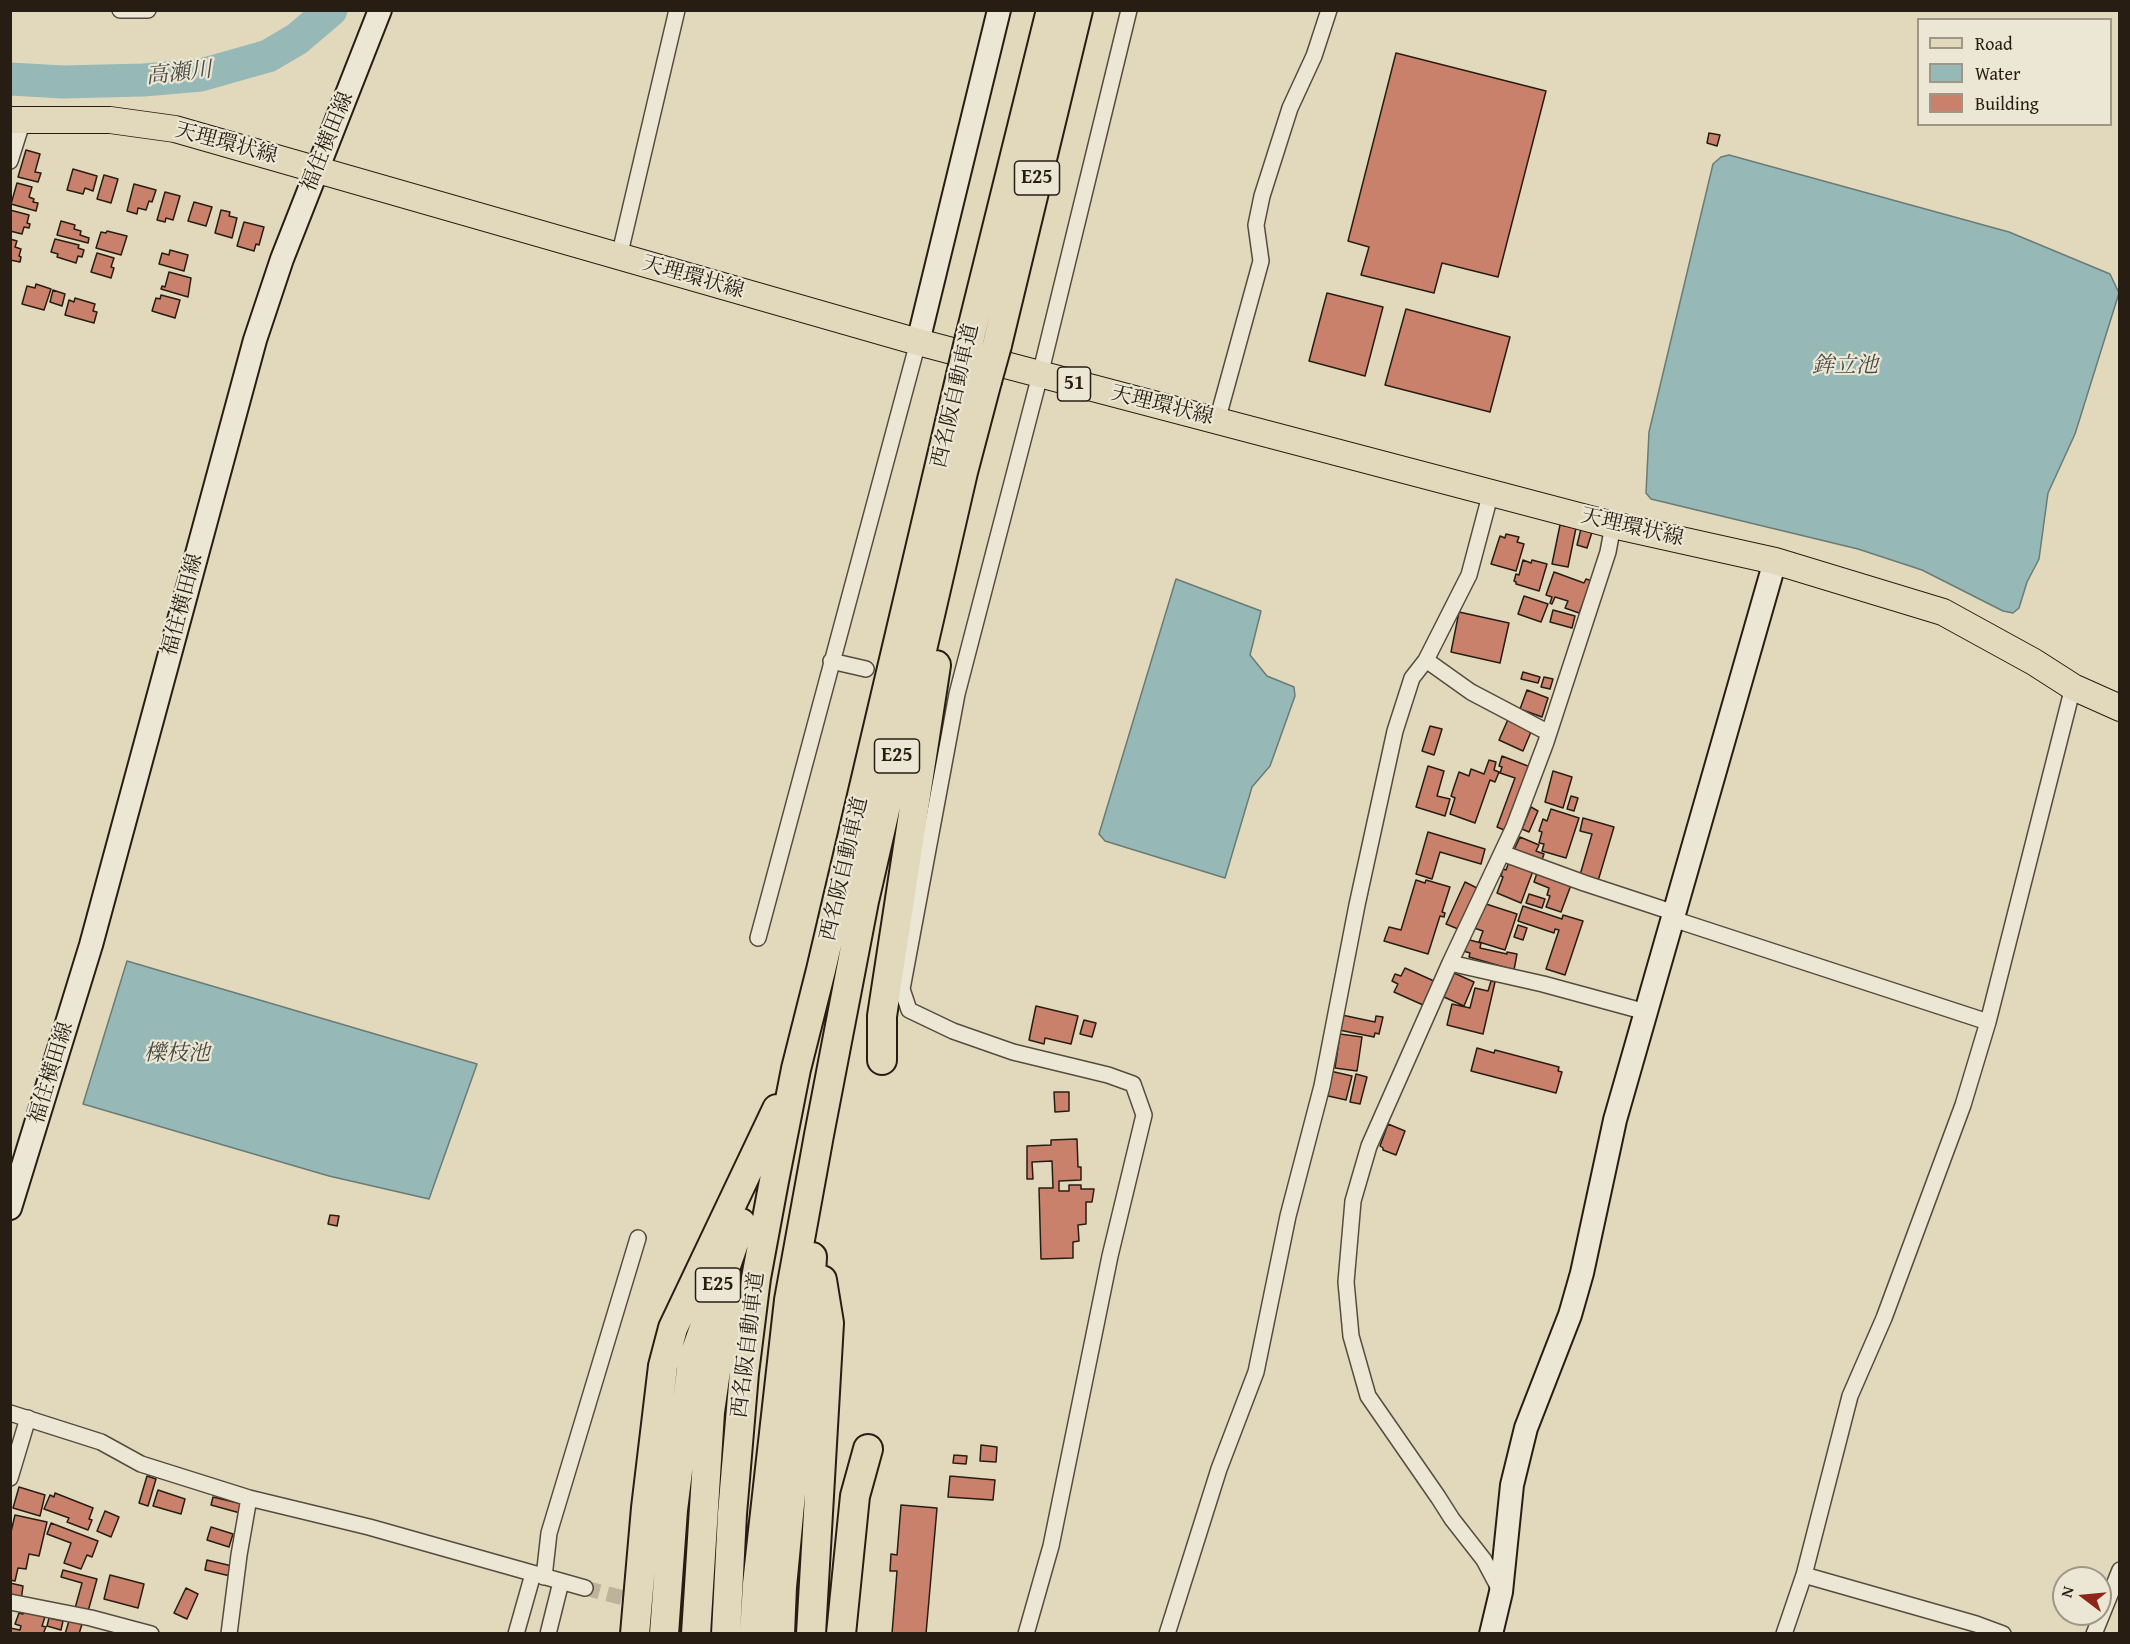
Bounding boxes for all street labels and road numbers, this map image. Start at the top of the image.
street label: 福住横田線 [297,89,359,195]
street label: 天理環状線 [172,118,280,170]
road number: E25 [1014,161,1060,195]
street label: 天理環状線 [639,251,747,305]
street label: 西名阪自動車道 [927,322,985,470]
road number: 51 [1058,367,1090,401]
street label: 天理環状線 [1108,381,1216,431]
street label: 天理環状線 [1578,504,1686,552]
street label: 福住横田線 [157,551,209,659]
road number: E25 [874,739,920,773]
street label: 西名阪自動車道 [816,795,874,943]
street label: 福住横田線 [25,1019,79,1127]
road number: E25 [696,1268,740,1302]
street label: 西名阪自動車道 [728,1271,770,1419]

